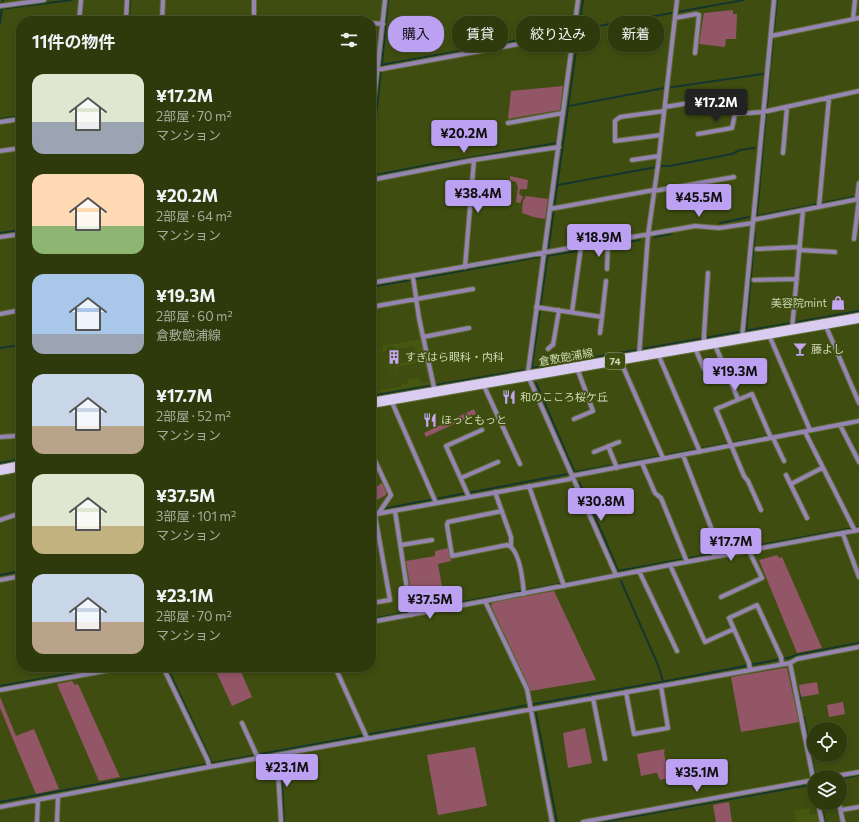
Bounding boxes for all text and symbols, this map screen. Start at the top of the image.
chip: 購入 [388,16,444,52]
chip: 賃貸 [452,16,508,52]
chip: 絞り込み [516,16,600,52]
chip: 新着 [608,16,664,52]
icon: filters [338,29,360,51]
text: 11件の物件 [32,31,115,52]
text: ¥17.2M [156,85,213,106]
pin: ¥17.2M [683,89,749,123]
icon: home [64,90,112,138]
text: ¥17.2M [694,94,738,110]
text: 2部屋 · 70 m² [156,108,232,124]
pin: ¥20.2M [431,120,497,154]
text: ¥20.2M [440,125,488,141]
text: マンション [156,127,221,143]
pin: ¥38.4M [445,180,511,214]
pin: ¥45.5M [666,184,732,218]
text: ¥20.2M [156,185,218,206]
text: ¥38.4M [454,185,502,201]
text: ¥45.5M [675,189,723,205]
icon: home [64,190,112,238]
text: 2部屋 · 64 m² [156,208,232,224]
pin: ¥18.9M [566,224,632,258]
text: マンション [156,227,221,243]
text: ¥18.9M [576,229,622,245]
text: ¥19.3M [156,285,216,306]
icon: home [64,290,112,338]
shop icon: 美容院mint [830,295,846,311]
place label: 美容院mint [771,296,827,309]
text: 2部屋 · 60 m² [156,308,233,324]
text: 倉敷飽浦線 [156,327,221,343]
bar icon: 藤よし [792,341,808,357]
place label: 藤よし [811,342,844,355]
street label: 倉敷飽浦線 [538,345,594,368]
building icon: すぎはら眼科・内科 [386,349,402,365]
place label: すぎはら眼科・内科 [405,350,504,363]
road number: 74 [605,353,625,369]
pin: ¥19.3M [702,358,768,392]
text: ¥19.3M [712,363,758,379]
text: ¥17.7M [156,385,213,406]
restaurant icon: 和のこころ桜ケ丘 [501,389,517,405]
icon: home [64,390,112,438]
place label: 和のこころ桜ケ丘 [520,390,608,403]
text: 2部屋 · 52 m² [156,408,231,424]
restaurant icon: ほっともっと [422,412,438,428]
place label: ほっともっと [441,413,507,426]
text: マンション [156,427,221,443]
text: ¥37.5M [156,485,215,506]
pin: ¥30.8M [568,488,634,522]
icon: home [64,490,112,538]
text: ¥30.8M [577,493,625,509]
text: 3部屋 · 101 m² [156,508,236,524]
text: マンション [156,527,221,543]
pin: ¥17.7M [698,528,764,562]
text: ¥17.7M [709,533,753,549]
text: ¥23.1M [156,585,214,606]
pin: ¥37.5M [397,586,463,620]
icon: home [64,590,112,638]
text: ¥37.5M [407,591,453,607]
text: 2部屋 · 70 m² [156,608,232,624]
text: マンション [156,627,221,643]
map controls [807,722,847,810]
button: locate [807,722,847,762]
pin: ¥23.1M [254,754,320,788]
text: ¥23.1M [265,759,309,775]
pin: ¥35.1M [664,759,730,793]
text: ¥35.1M [675,764,719,780]
button: layers [807,770,847,810]

